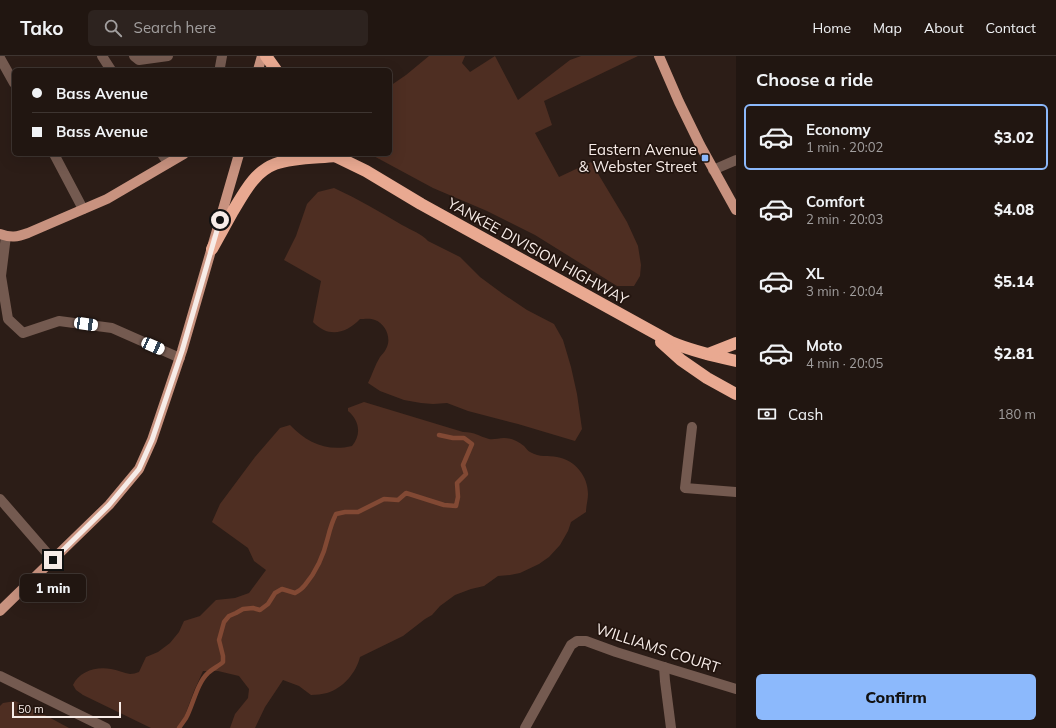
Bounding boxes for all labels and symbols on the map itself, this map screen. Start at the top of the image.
place label: Eastern Avenue & Webster Street [579,140,697,176]
marker: Eastern Avenue & Webster Street [700,153,710,163]
street label: YANKEE DIVISION HIGHWAY [443,193,632,309]
route start [211,211,229,229]
car [73,316,99,332]
car [140,336,166,356]
route end [44,551,62,569]
callout: 1 min [20,574,86,602]
street label: WILLIAMS COURT [593,619,723,677]
scale bar [12,700,121,719]

